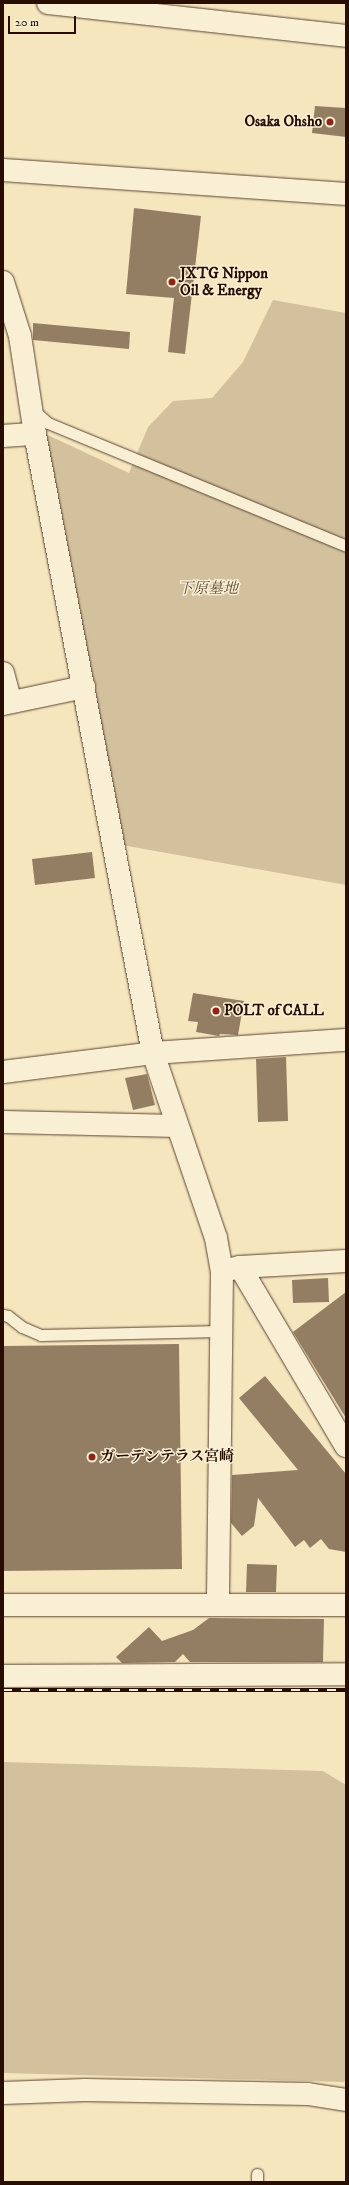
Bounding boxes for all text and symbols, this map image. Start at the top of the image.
scale bar [10,8,78,34]
text: 20 m [15,15,39,30]
place label: Osaka Ohsho [244,113,322,131]
marker: Osaka Ohsho [325,117,335,127]
place label: JXTG Nippon Oil & Energy [180,264,268,299]
marker: JXTG Nippon Oil & Energy [167,277,177,287]
park label: 下原墓地 [178,580,238,598]
place label: POLT of CALL [224,1002,324,1020]
marker: POLT of CALL [211,1006,221,1016]
place label: ガーデンテラス宮崎 [100,1448,235,1466]
marker: ガーデンテラス宮崎 [87,1452,97,1462]

